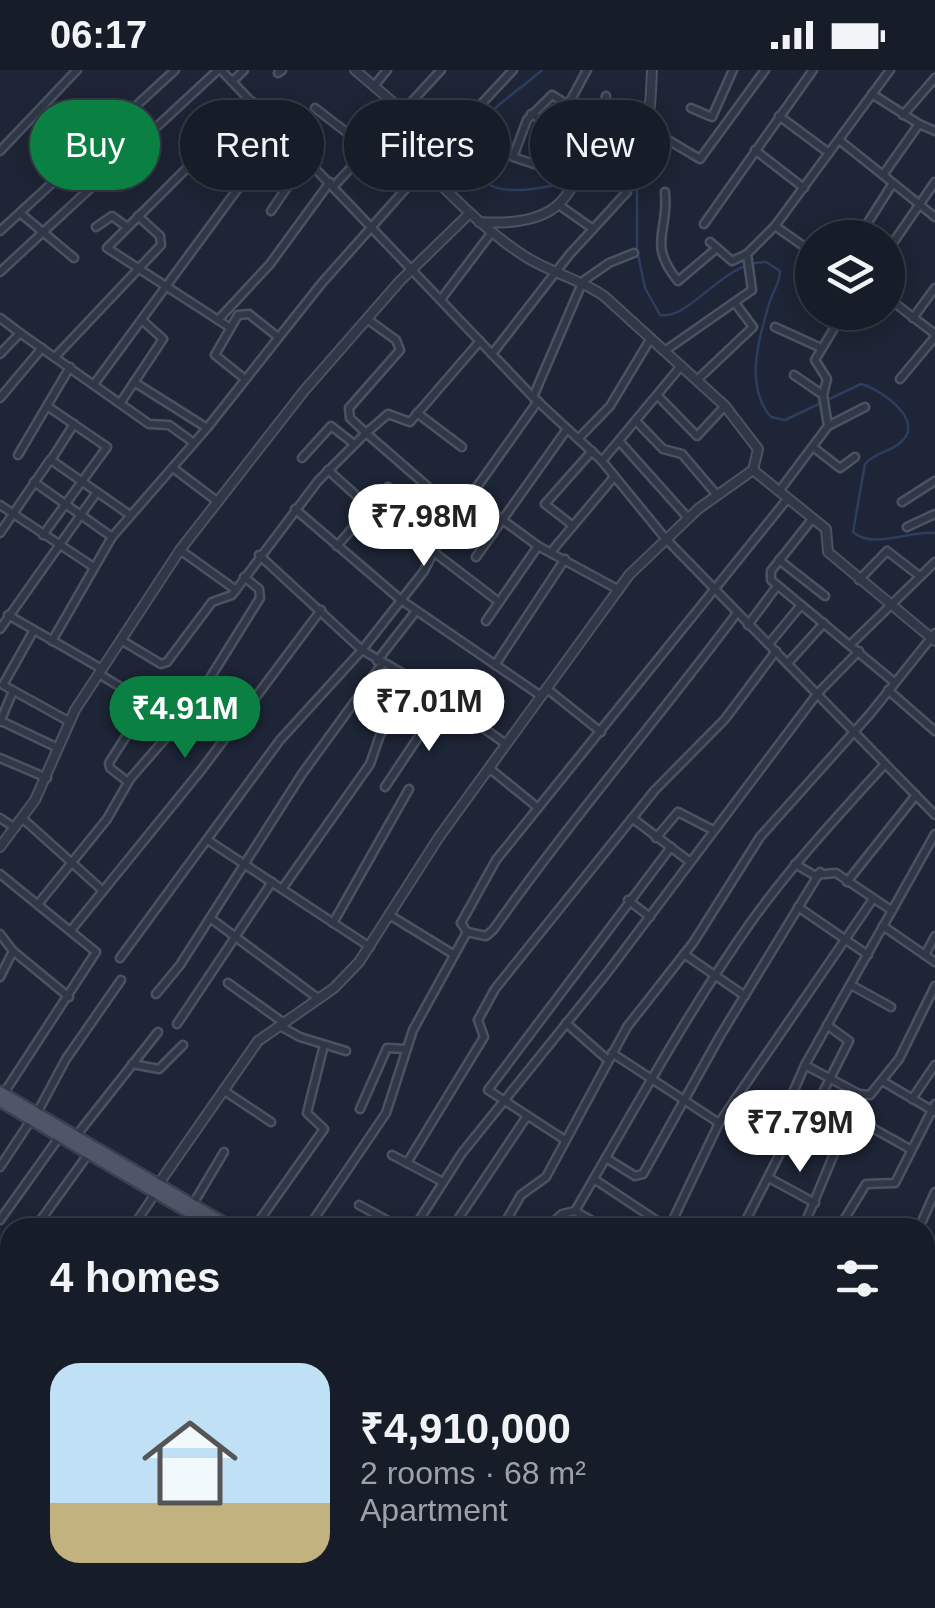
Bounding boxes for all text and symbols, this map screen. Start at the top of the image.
text: 06:17 [50,14,147,56]
chip: Buy [30,100,160,190]
chip: Rent [180,100,324,190]
chip: Filters [344,100,510,190]
chip: New [530,100,670,190]
map controls [795,220,905,330]
button: layers [795,220,905,330]
pin: ₹7.98M [343,484,505,569]
text: ₹7.98M [370,498,478,534]
pin: ₹7.01M [348,669,510,754]
pin: ₹4.91M [104,676,266,761]
text: ₹7.01M [375,683,483,719]
text: ₹4.91M [131,690,239,726]
pin: ₹7.79M [719,1090,881,1175]
text: ₹7.79M [746,1104,854,1140]
icon: filters [830,1251,885,1306]
text: 4 homes [50,1254,220,1301]
icon: home [130,1403,250,1523]
text: ₹4,910,000 [360,1405,571,1452]
text: 2 rooms · 68 m² [360,1455,586,1491]
text: Apartment [360,1492,508,1528]

